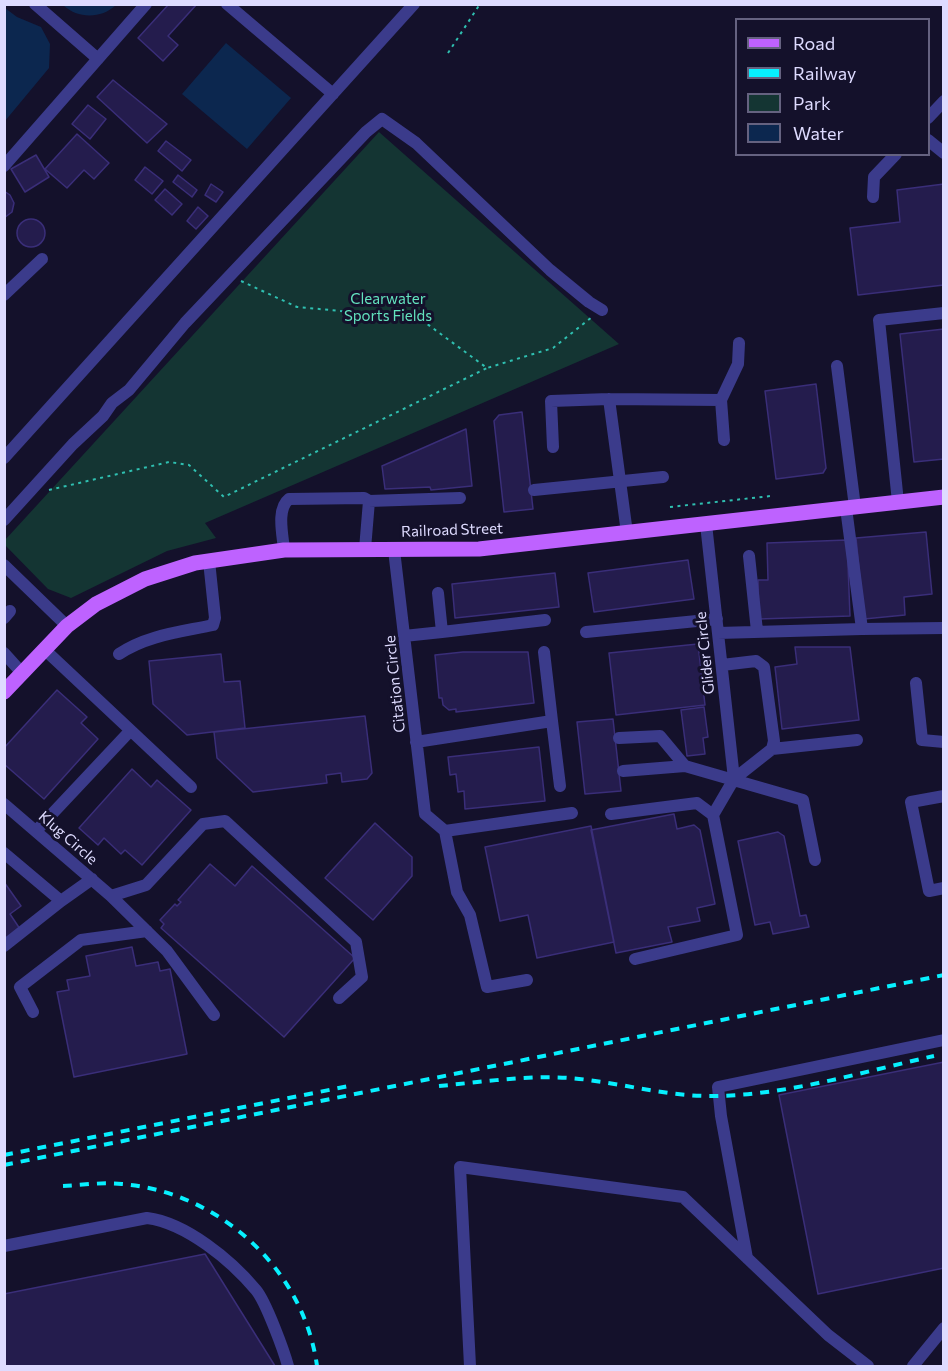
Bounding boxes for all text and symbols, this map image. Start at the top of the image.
legend [735,18,930,156]
text: Road [793,32,835,54]
text: Railway [793,62,856,84]
text: Park [793,92,831,114]
text: Water [793,122,844,144]
park label: Clearwater Sports Fields [344,290,432,325]
street label: Railroad Street [401,519,503,541]
street label: Glider Circle [692,611,718,695]
street label: Citation Circle [381,635,409,733]
street label: Klug Circle [35,808,101,868]

